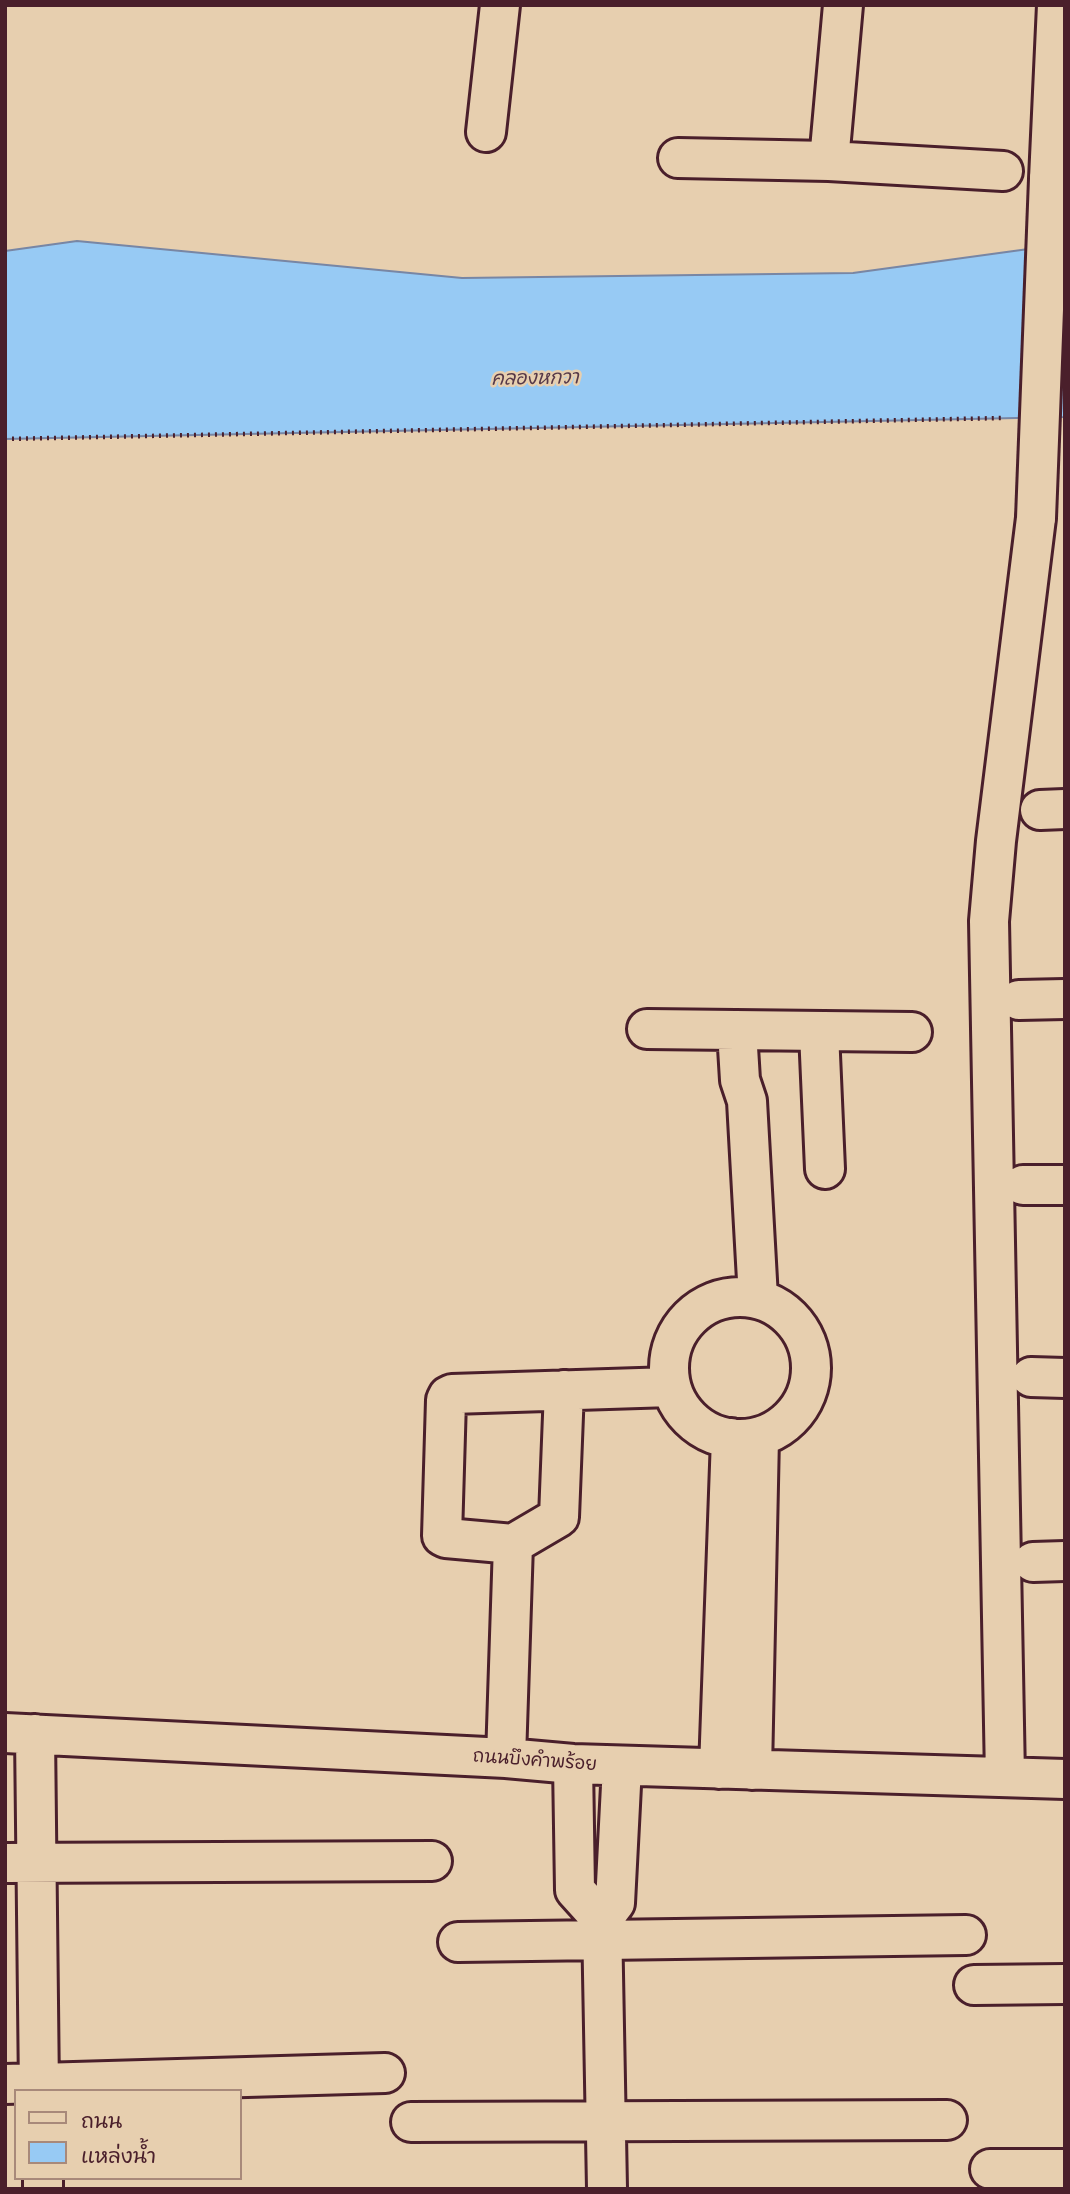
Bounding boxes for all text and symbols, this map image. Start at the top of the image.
water label: คลองหกวา [491,367,579,391]
street label: ถนนบึงคำพร้อย [472,1746,598,1776]
legend [14,2089,242,2180]
text: ถนน [81,2107,122,2135]
text: แหล่งน้ำ [81,2142,156,2170]

